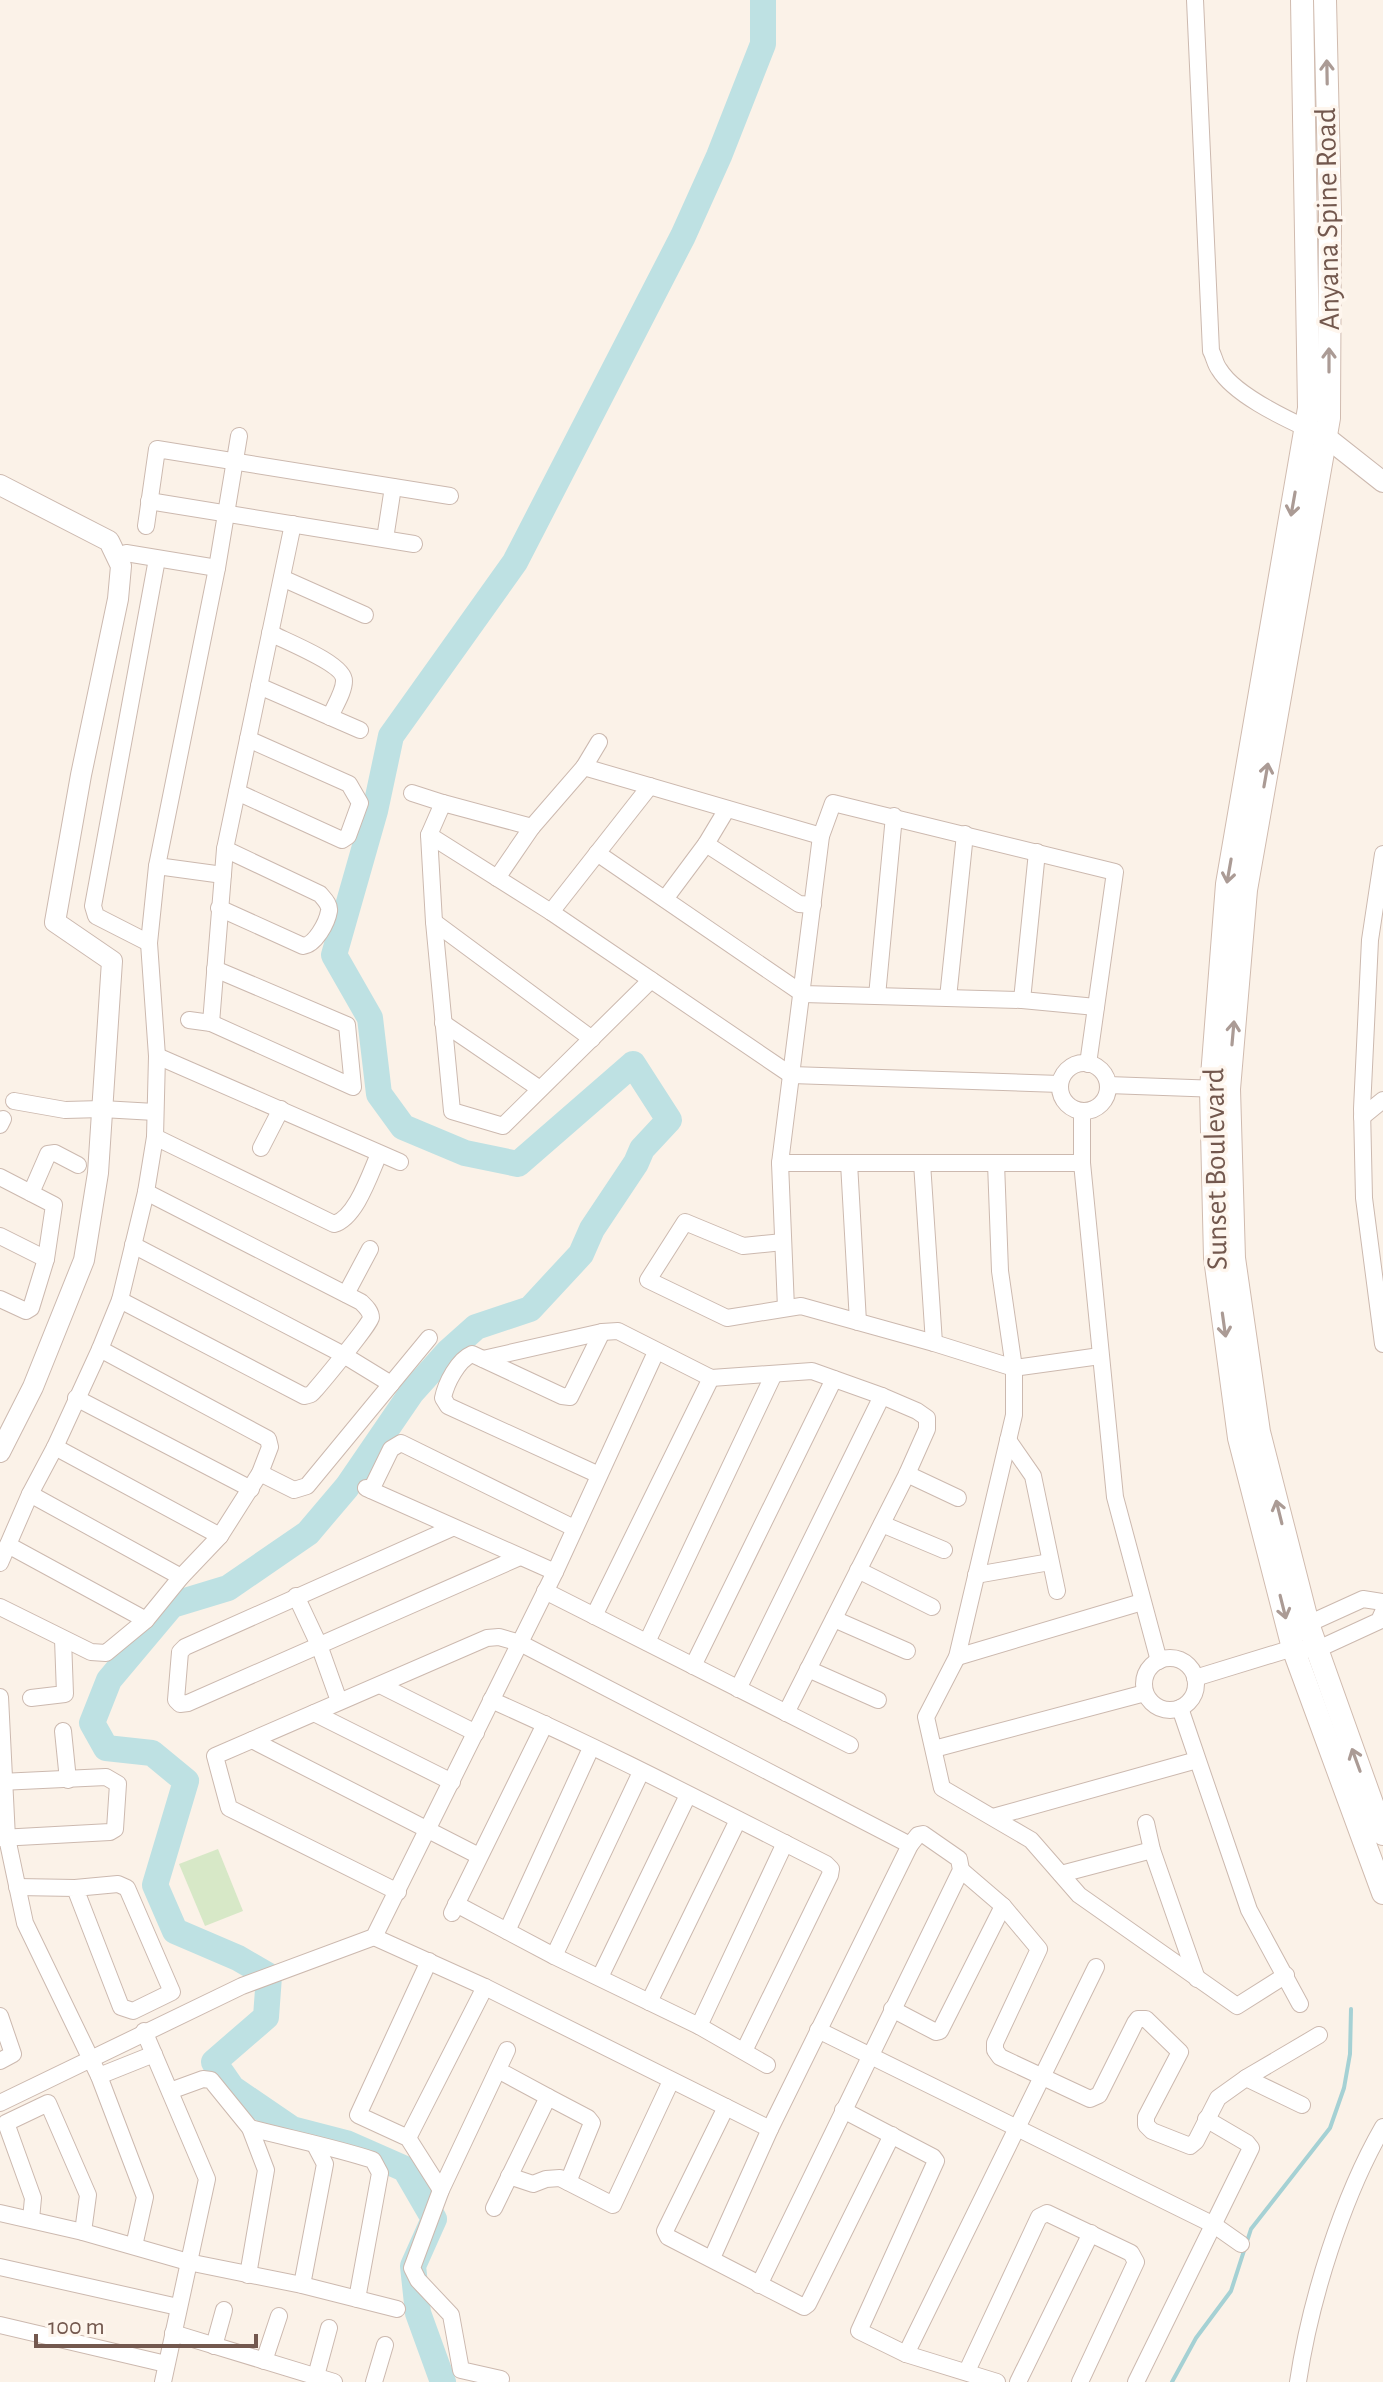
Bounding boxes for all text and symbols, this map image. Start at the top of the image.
one-way arrow [1319,59,1334,86]
street label: Anyana Spine Road [1311,107,1345,331]
one-way arrow [1321,347,1337,374]
one-way arrow [1284,491,1299,517]
one-way arrow [1260,763,1275,788]
one-way arrow [1221,858,1236,883]
one-way arrow [1226,1020,1241,1047]
street label: Sunset Boulevard [1199,1068,1233,1270]
one-way arrow [1217,1312,1232,1338]
one-way arrow [1271,1500,1286,1526]
one-way arrow [1276,1594,1291,1619]
one-way arrow [1348,1748,1363,1773]
scale bar [36,2298,256,2348]
text: 100 m [48,2315,105,2339]

